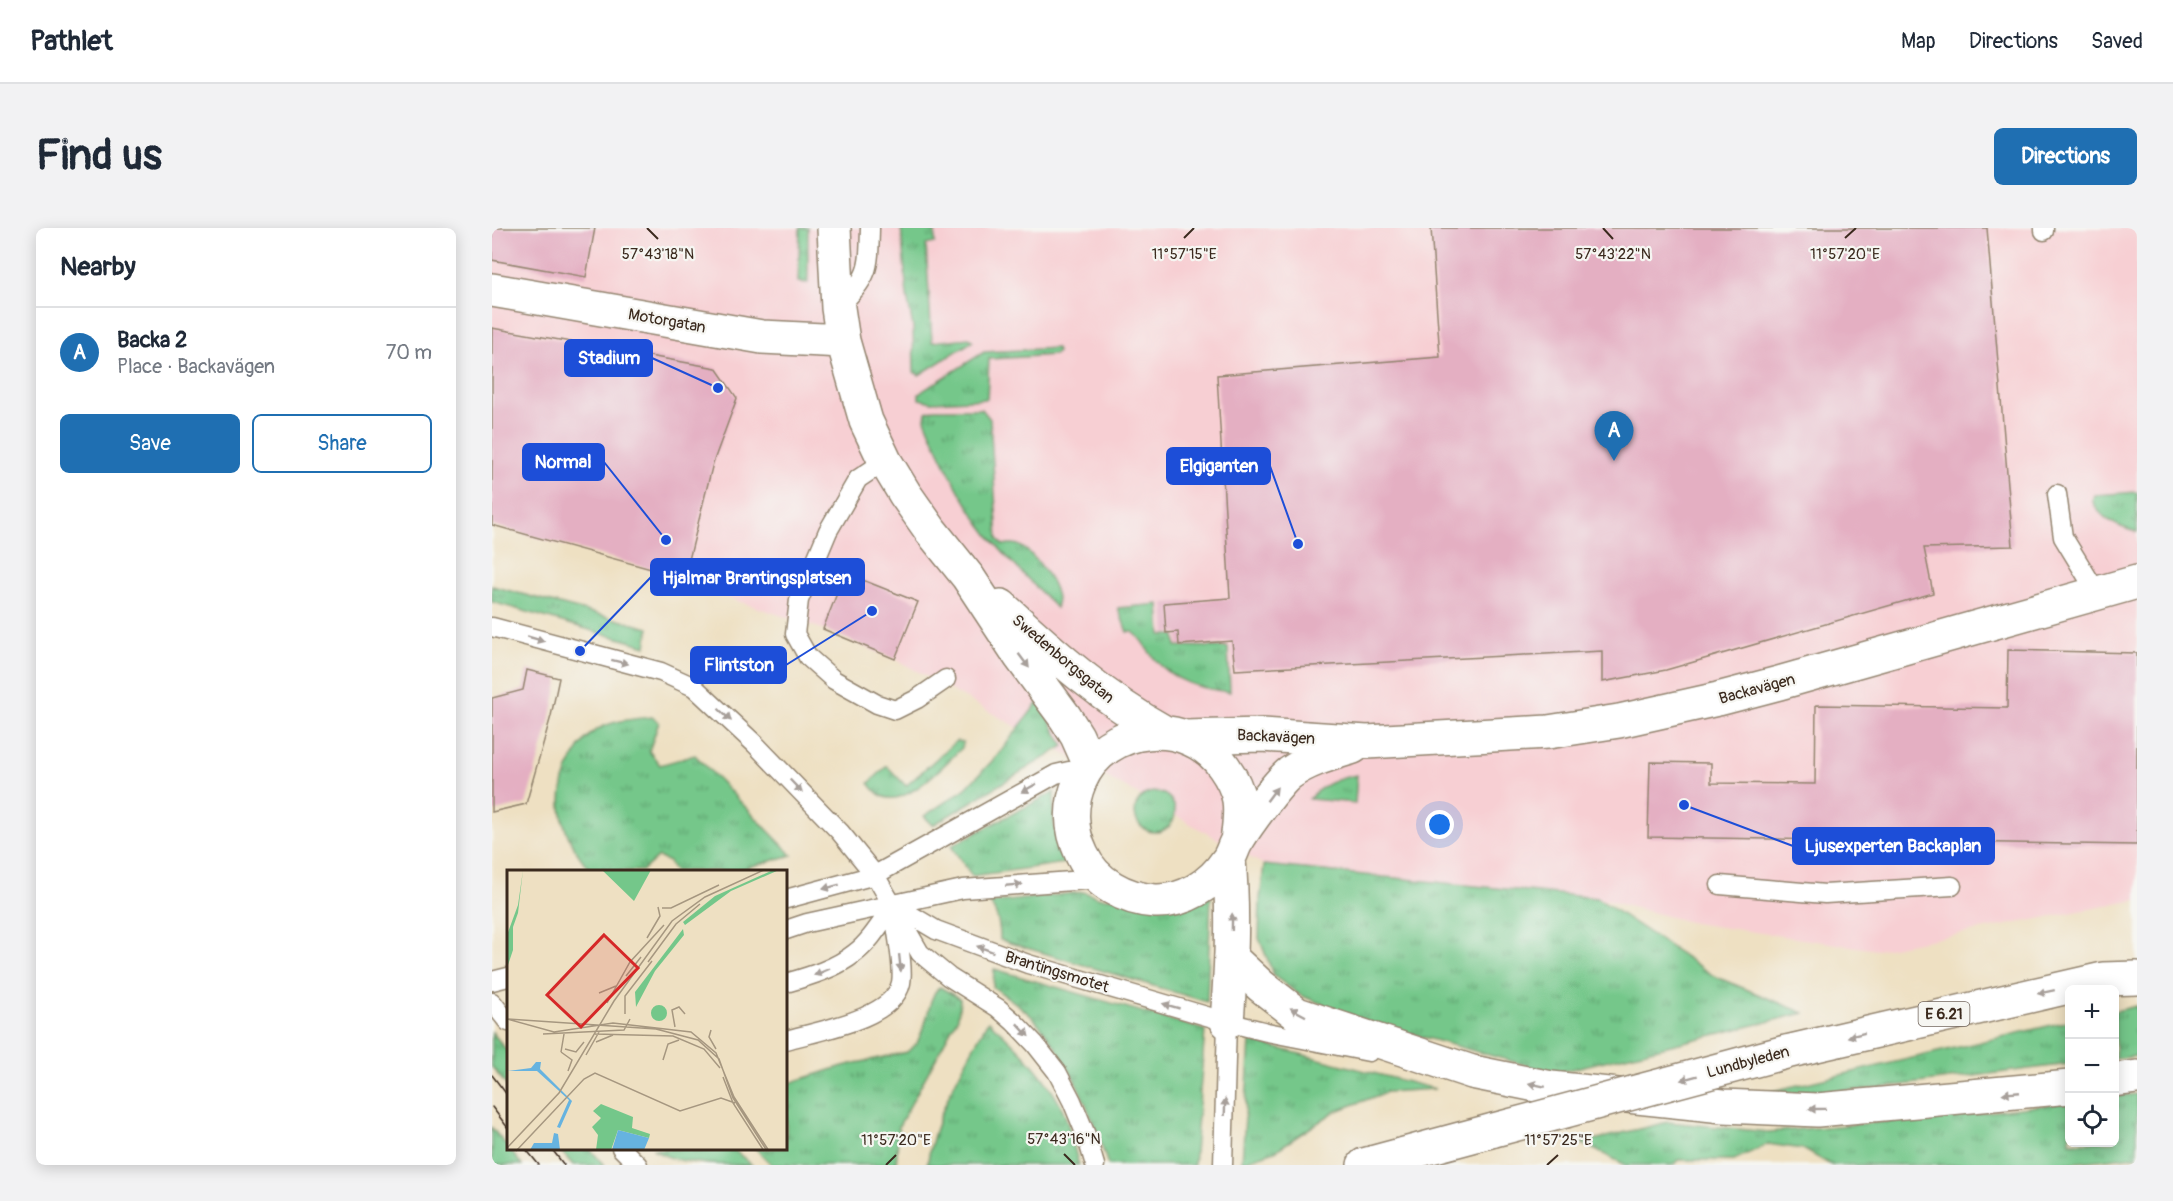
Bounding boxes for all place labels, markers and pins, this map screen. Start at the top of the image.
callout: Stadium [565,340,652,376]
pin: A [1594,412,1634,461]
callout: Normal [523,444,604,480]
callout: Elgiganten [1167,448,1270,484]
callout: Hjalmar Brantingsplatsen [651,559,864,595]
callout: Flintston [691,647,786,683]
callout: Ljusexperten Backaplan [1793,828,1994,864]

